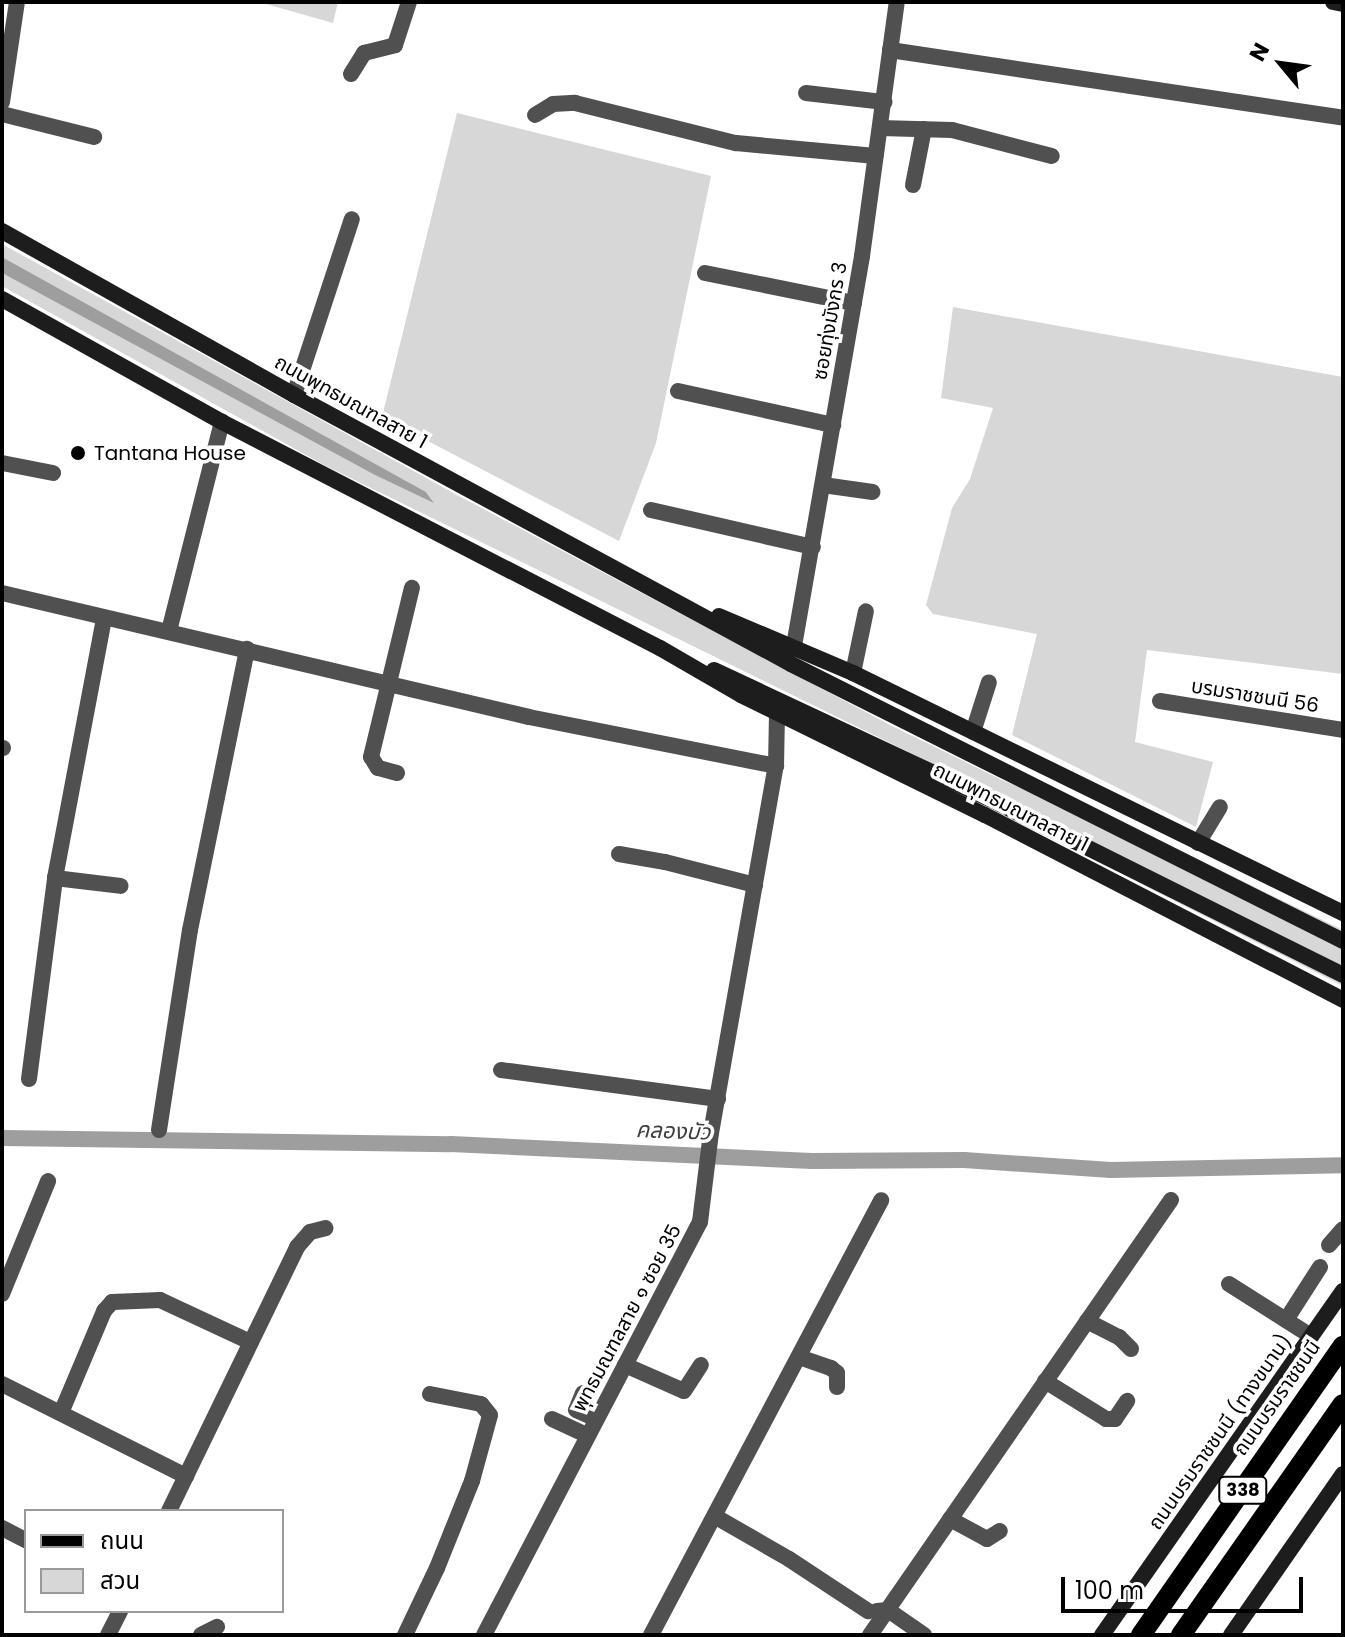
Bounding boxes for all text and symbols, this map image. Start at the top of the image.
north arrow [1241,24,1321,104]
text: N [1242,37,1277,67]
street label: ซอยทุ่งมังกร 3 [808,260,852,382]
street label: ถนนพุทธมณฑลสาย 1 [270,350,432,454]
place label: Tantana House [94,441,246,465]
marker: Tantana House [69,444,87,462]
street label: บรมราชชนนี 56 [1189,674,1321,718]
street label: ถนนพุทธมณฑลสาย 1 [929,757,1093,857]
water label: คลองบัว [635,1117,711,1145]
street label: พุทธมณฑลสาย ๑ ซอย 35 [567,1220,687,1416]
street label: ถนนบรมราชชนนี (ทางขนาน) [1143,1330,1297,1534]
street label: ถนนบรมราชชนนี [1228,1336,1326,1460]
road number: 338 [1217,1476,1269,1504]
legend [24,1509,284,1613]
text: ถนน [100,1524,144,1557]
scale bar [1065,1561,1307,1611]
text: สวน [100,1564,140,1597]
text: 100 m [1075,1574,1144,1607]

